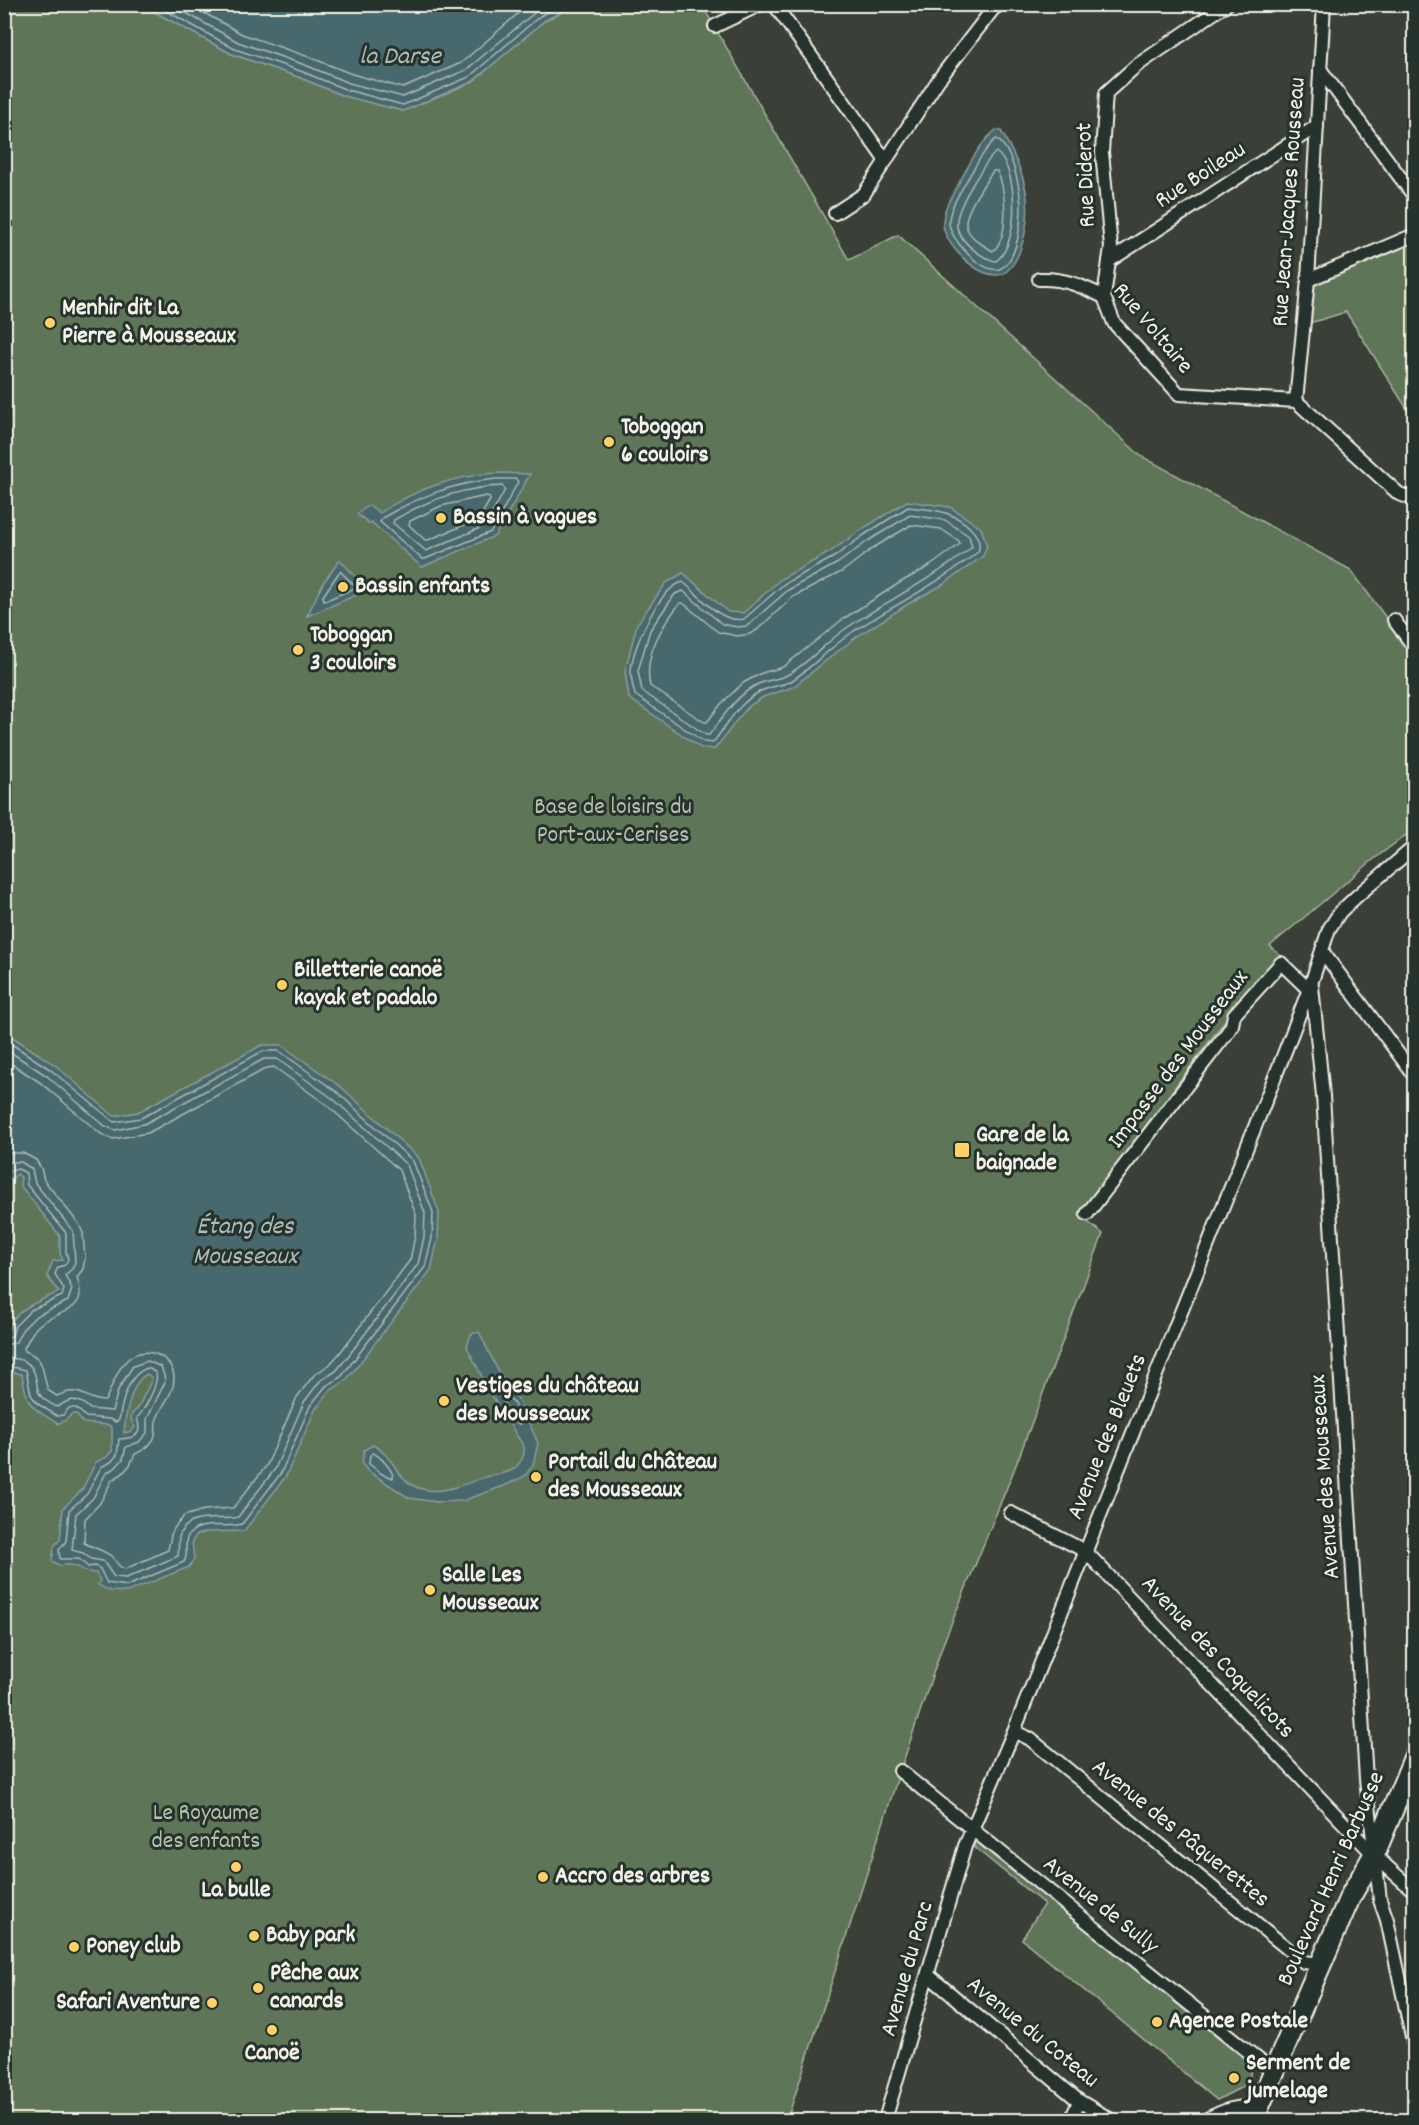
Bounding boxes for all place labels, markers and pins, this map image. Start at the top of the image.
place label: Menhir dit La Pierre à Mousseaux [62,292,236,354]
marker: Menhir dit La Pierre à Mousseaux [43,316,57,330]
place label: Toboggan 6 couloirs [621,411,709,473]
marker: Toboggan 6 couloirs [602,435,616,449]
place label: Bassin à vagues [453,501,597,535]
marker: Bassin à vagues [434,511,448,525]
place label: Bassin enfants [355,570,490,604]
marker: Bassin enfants [336,580,350,594]
place label: Toboggan 3 couloirs [310,619,397,681]
marker: Toboggan 3 couloirs [291,643,305,657]
place label: Billetterie canoë kayak et padalo [294,954,442,1016]
marker: Billetterie canoë kayak et padalo [275,978,289,992]
place label: Gare de la baignade [976,1119,1069,1181]
marker: Gare de la baignade [953,1141,971,1159]
place label: Vestiges du château des Mousseaux [456,1370,639,1432]
marker: Vestiges du château des Mousseaux [437,1394,451,1408]
place label: Portail du Château des Mousseaux [548,1446,717,1508]
marker: Portail du Château des Mousseaux [529,1470,543,1484]
place label: Salle Les Mousseaux [442,1559,538,1621]
marker: Salle Les Mousseaux [423,1583,437,1597]
marker: La bulle [229,1860,243,1874]
place label: Accro des arbres [555,1860,710,1894]
marker: Accro des arbres [536,1870,550,1884]
place label: La bulle [201,1874,271,1908]
place label: Baby park [266,1919,355,1953]
marker: Baby park [247,1929,261,1943]
place label: Poney club [86,1930,181,1964]
marker: Poney club [67,1940,81,1954]
place label: Pêche aux canards [270,1957,359,2019]
marker: Pêche aux canards [251,1981,265,1995]
place label: Safari Aventure [56,1986,200,2020]
marker: Safari Aventure [205,1996,219,2010]
place label: Agence Postale [1169,2005,1308,2039]
marker: Agence Postale [1150,2015,1164,2029]
marker: Canoë [265,2023,279,2037]
place label: Canoë [244,2037,300,2071]
place label: Serment de jumelage [1243,2047,1351,2109]
marker: Serment de jumelage [1227,2071,1241,2085]

